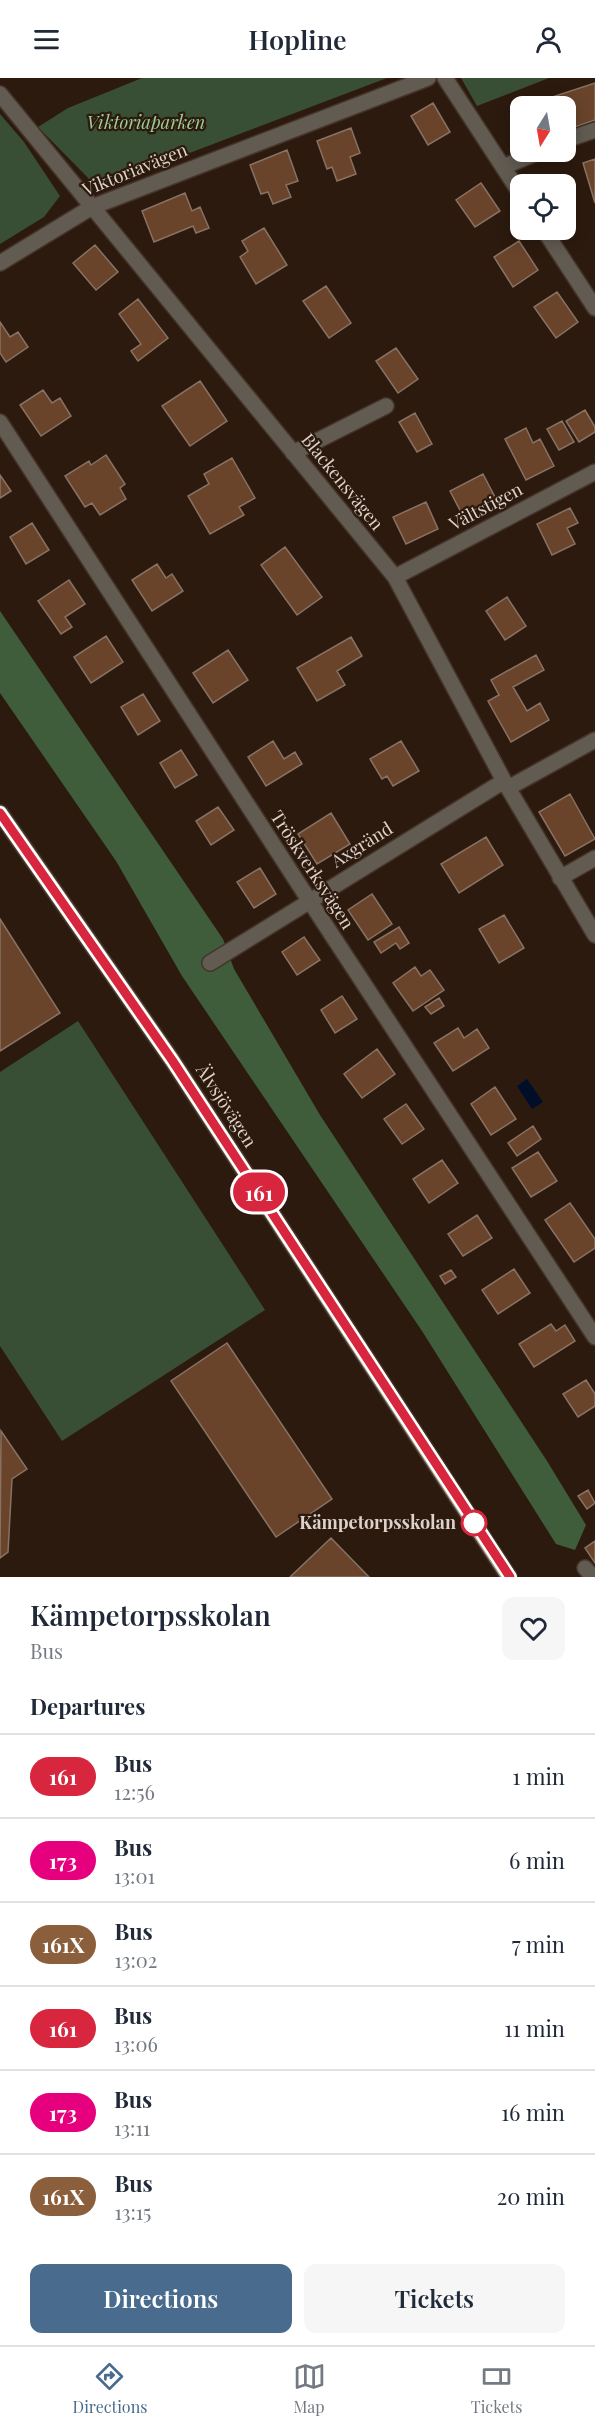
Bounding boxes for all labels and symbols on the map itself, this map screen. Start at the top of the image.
north arrow [510,96,576,162]
park label: Viktoriaparken [87,110,205,134]
street label: Viktoriavägen [78,137,191,201]
street label: Blackensvägen [296,428,389,535]
street label: Vältstigen [444,477,527,536]
street label: Tröskverksvägen [266,806,360,934]
street label: Axgränd [325,816,397,873]
street label: Älvsjövägen [190,1058,263,1152]
line badge: 161 [224,1172,294,1212]
place label: Kämpetorpsskolan [299,1510,456,1534]
marker: Kämpetorpsskolan [461,1510,487,1536]

